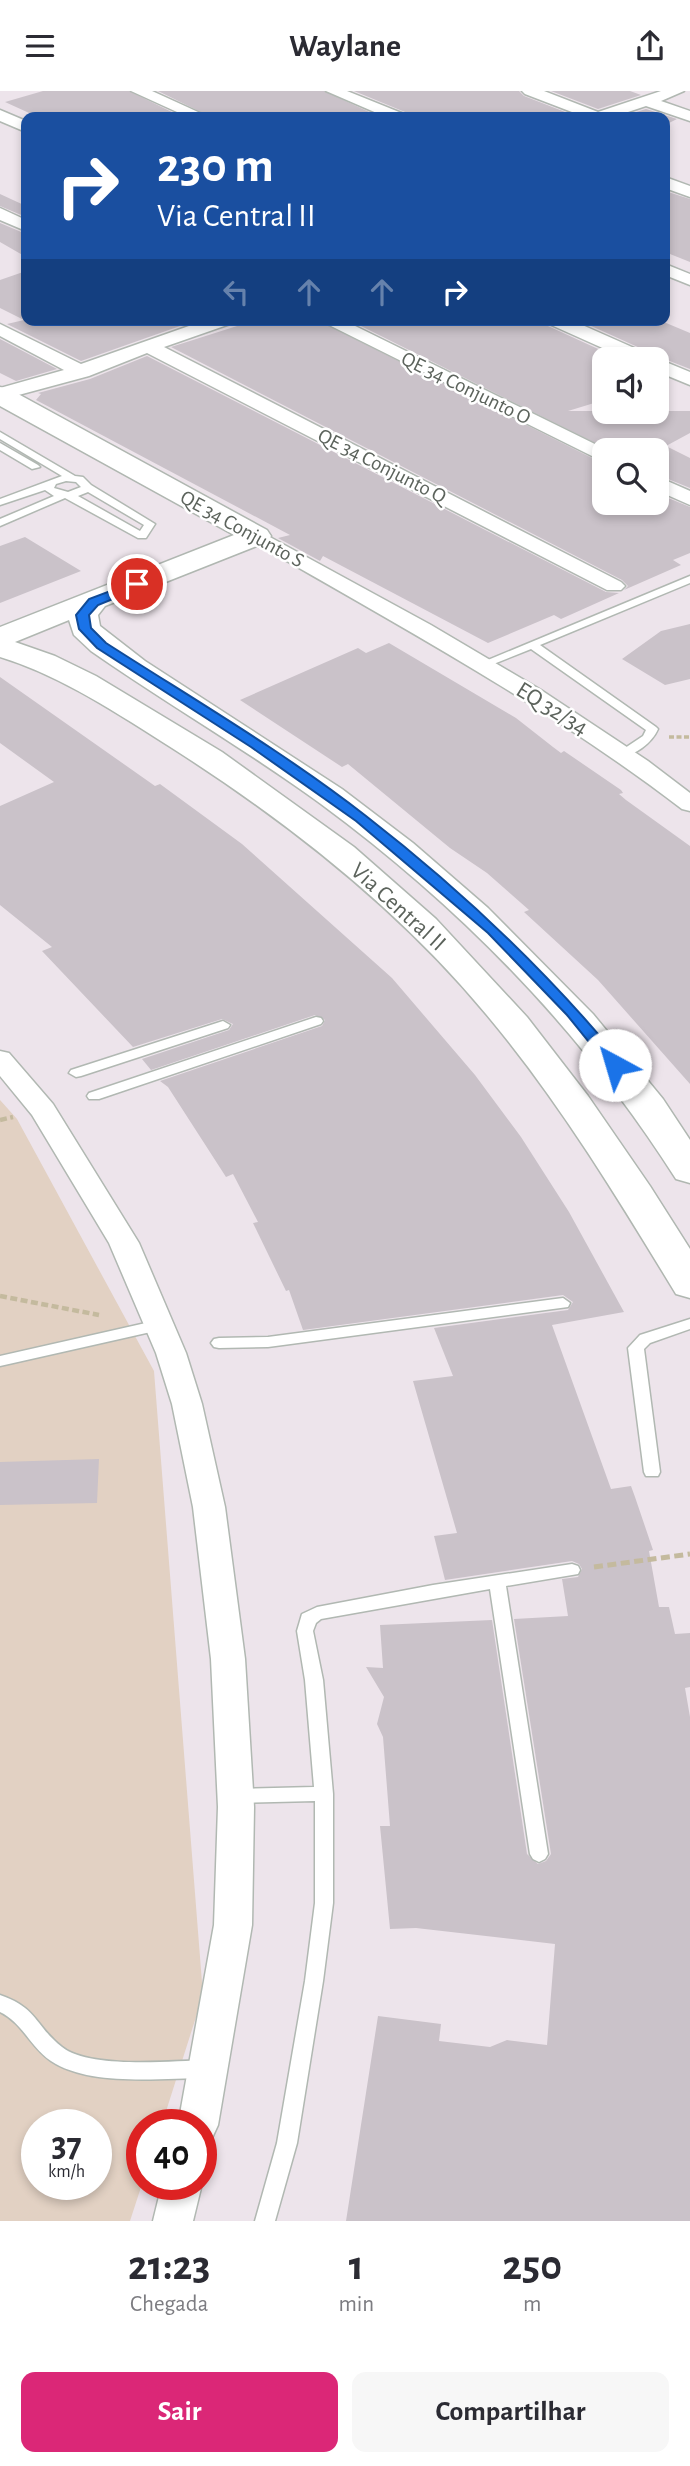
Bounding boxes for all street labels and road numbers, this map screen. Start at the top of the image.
street label: QE 34 Conjunto O [398,348,534,428]
street label: QE 34 Conjunto Q [314,425,452,509]
street label: QE 34 Conjunto S [177,486,307,572]
street label: EQ 32/34 [512,678,592,740]
street label: Via Central II [346,858,450,956]

